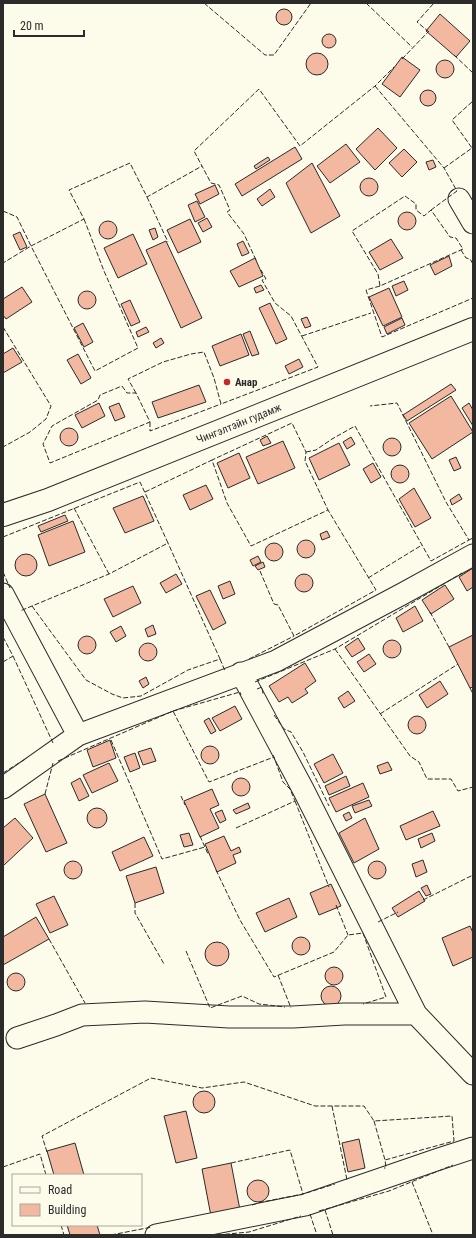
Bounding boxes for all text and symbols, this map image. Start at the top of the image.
scale bar [14,12,84,38]
text: 20 m [20,19,44,33]
place label: Анар [235,376,258,389]
marker: Анар [222,377,232,387]
street label: Чингэлтэйн гудамж [195,401,284,447]
legend [12,1174,142,1226]
text: Road [48,1183,72,1197]
text: Building [48,1203,86,1217]

